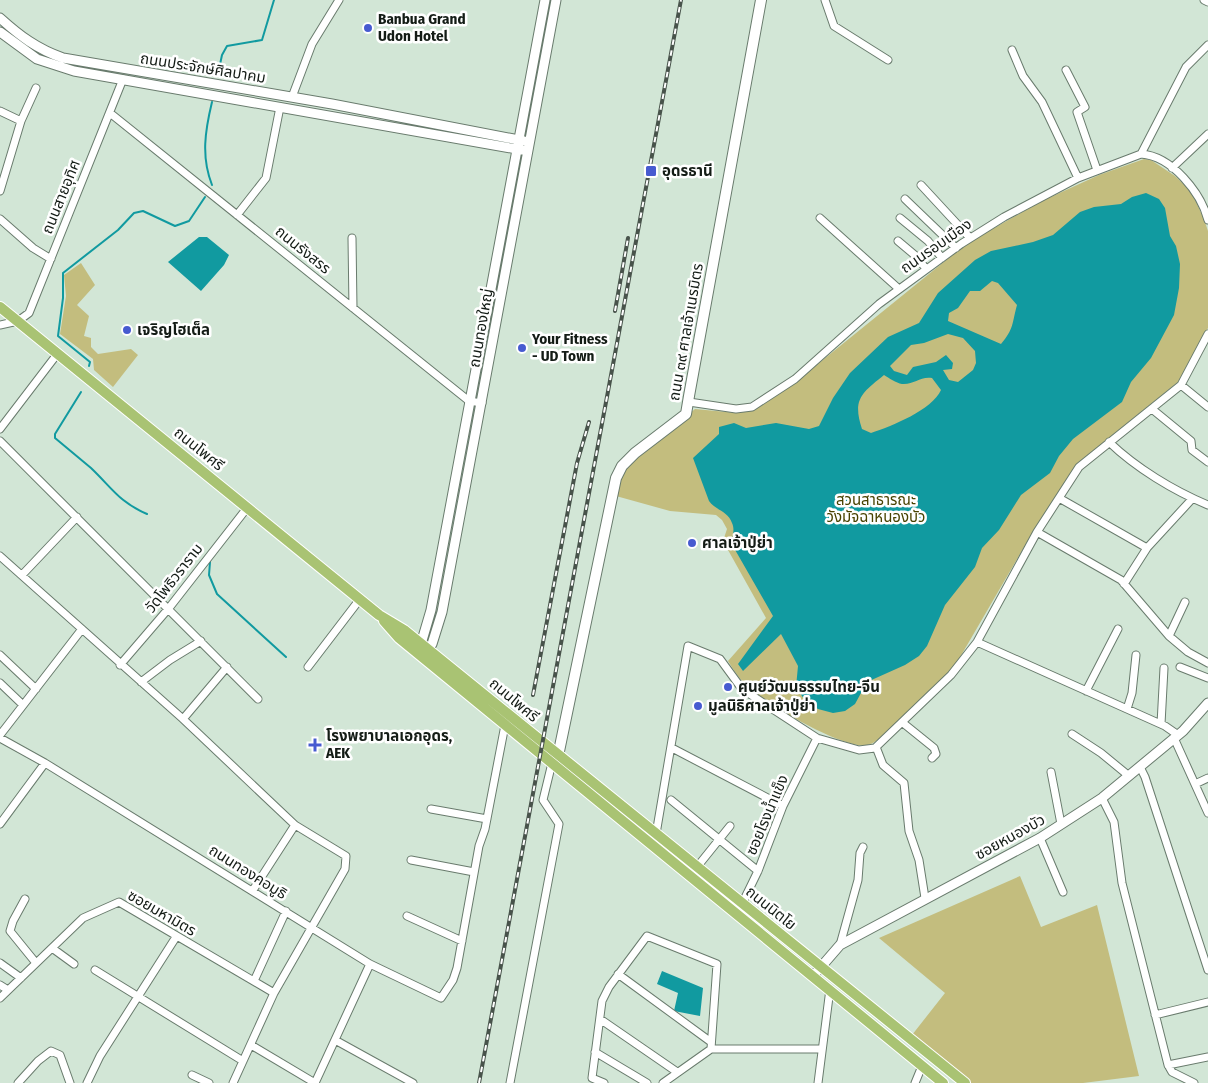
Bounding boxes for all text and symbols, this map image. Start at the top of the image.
place label: Banbua Grand Udon Hotel [378,10,466,45]
marker: Banbua Grand Udon Hotel [362,22,374,34]
street label: ถนนประจักษ์ศิลปาคม [139,49,267,87]
street label: ถนนสายอุทิศ [38,157,84,237]
place label: อุดรธานี [662,162,713,180]
marker: อุดรธานี [644,164,658,178]
street label: ถนนรอบเมือง [897,215,975,277]
street label: ถนนรังสรร [272,222,334,278]
street label: ถนน ๓๙ ศาลเจ้าเนรมิตร [665,262,707,402]
street label: ถนนทองใหญ่ [465,287,497,369]
place label: เจริญโฮเต็ล [137,321,210,339]
marker: เจริญโฮเต็ล [121,324,133,336]
place label: Your Fitness - UD Town [531,330,608,365]
marker: Your Fitness - UD Town [516,342,528,354]
street label: ถนนโพศรี [170,423,228,475]
park label: สวนสาธารณะ วังมัจฉาหนองบัว [827,491,925,526]
place label: ศาลเจ้าปู่ย่า [702,534,773,553]
marker: ศาลเจ้าปู่ย่า [686,537,698,549]
street label: วัดโพธิวราราม [141,540,207,616]
street label: ถนนโพศรี [486,674,542,726]
place label: ศูนย์วัฒนธรรมไทย-จีน [738,678,880,697]
marker: ศูนย์วัฒนธรรมไทย-จีน [722,681,734,693]
place label: มูลนิธิศาลเจ้าปู่ย่า [708,697,815,716]
marker: มูลนิธิศาลเจ้าปู่ย่า [692,700,704,712]
place label: โรงพยาบาลเอกอุดร, AEK [325,727,452,762]
marker: โรงพยาบาลเอกอุดร, AEK [308,738,322,752]
street label: ซอยโรงน้ำแข็ง [740,771,792,858]
street label: ซอยหนองบัว [972,810,1048,864]
street label: ถนนทองคอมูธิ [206,841,290,903]
street label: ถนนนิตโย [742,882,800,934]
street label: ซอยมหามิตร [125,886,199,940]

